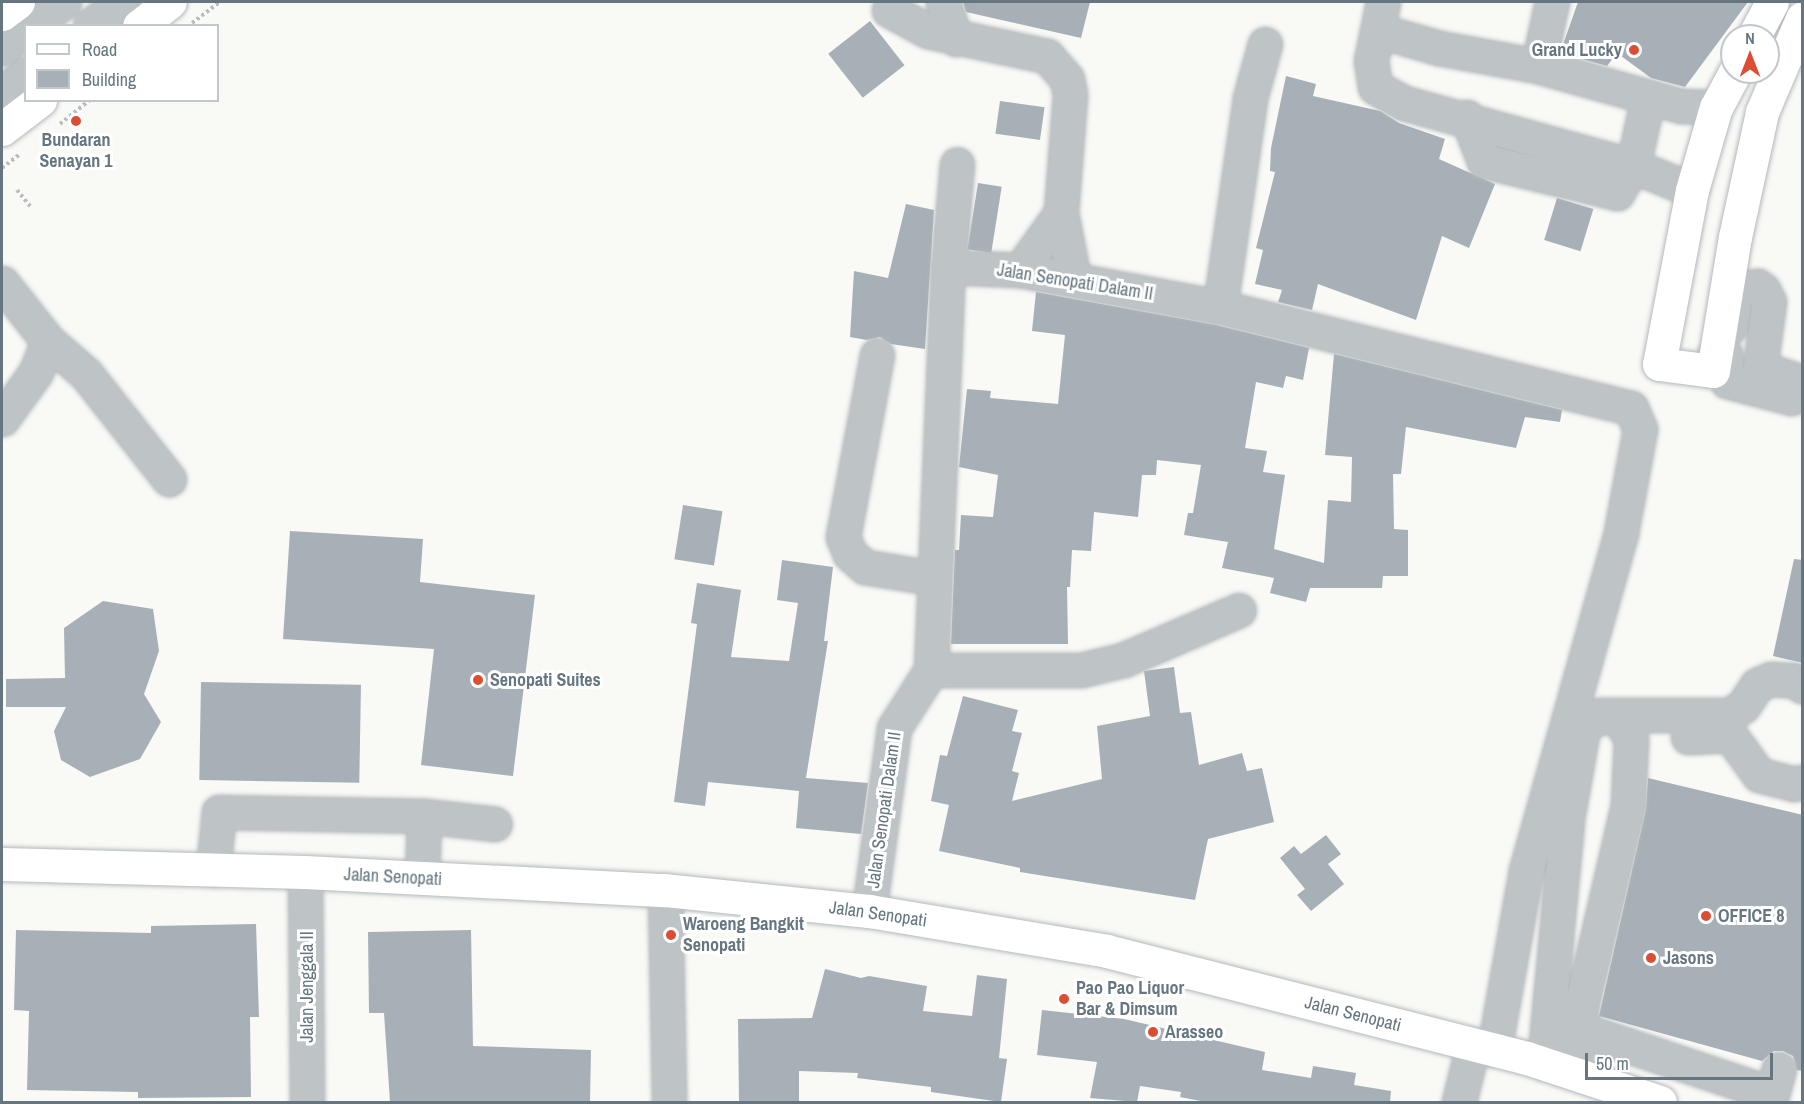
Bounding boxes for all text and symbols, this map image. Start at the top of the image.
legend [24,24,219,102]
north arrow [1720,24,1780,84]
text: N [1745,27,1755,49]
text: Road [82,37,117,62]
place label: Grand Lucky [1532,39,1622,61]
marker: Grand Lucky [1627,43,1641,57]
text: Building [82,67,136,92]
marker: Bundaran Senayan 1 [69,114,83,128]
place label: Bundaran Senayan 1 [39,130,113,172]
street label: Jalan Senopati Dalam II [996,259,1154,305]
place label: Senopati Suites [490,669,601,691]
marker: Senopati Suites [471,673,485,687]
street label: Jalan Senopati Dalam II [862,730,906,890]
street label: Jalan Senopati [343,864,443,890]
street label: Jalan Senopati [828,896,928,932]
place label: OFFICE 8 [1718,905,1784,927]
marker: OFFICE 8 [1699,909,1713,923]
place label: Waroeng Bangkit Senopati [683,914,804,956]
marker: Waroeng Bangkit Senopati [664,928,678,942]
street label: Jalan Jenggala II [296,931,318,1043]
place label: Jasons [1663,947,1714,969]
marker: Jasons [1644,951,1658,965]
place label: Pao Pao Liquor Bar & Dimsum [1076,978,1184,1020]
marker: Pao Pao Liquor Bar & Dimsum [1057,992,1071,1006]
street label: Jalan Senopati [1303,992,1403,1036]
place label: Arasseo [1165,1021,1223,1043]
marker: Arasseo [1146,1025,1160,1039]
scale bar [1588,1041,1776,1079]
text: 50 m [1596,1051,1629,1076]

